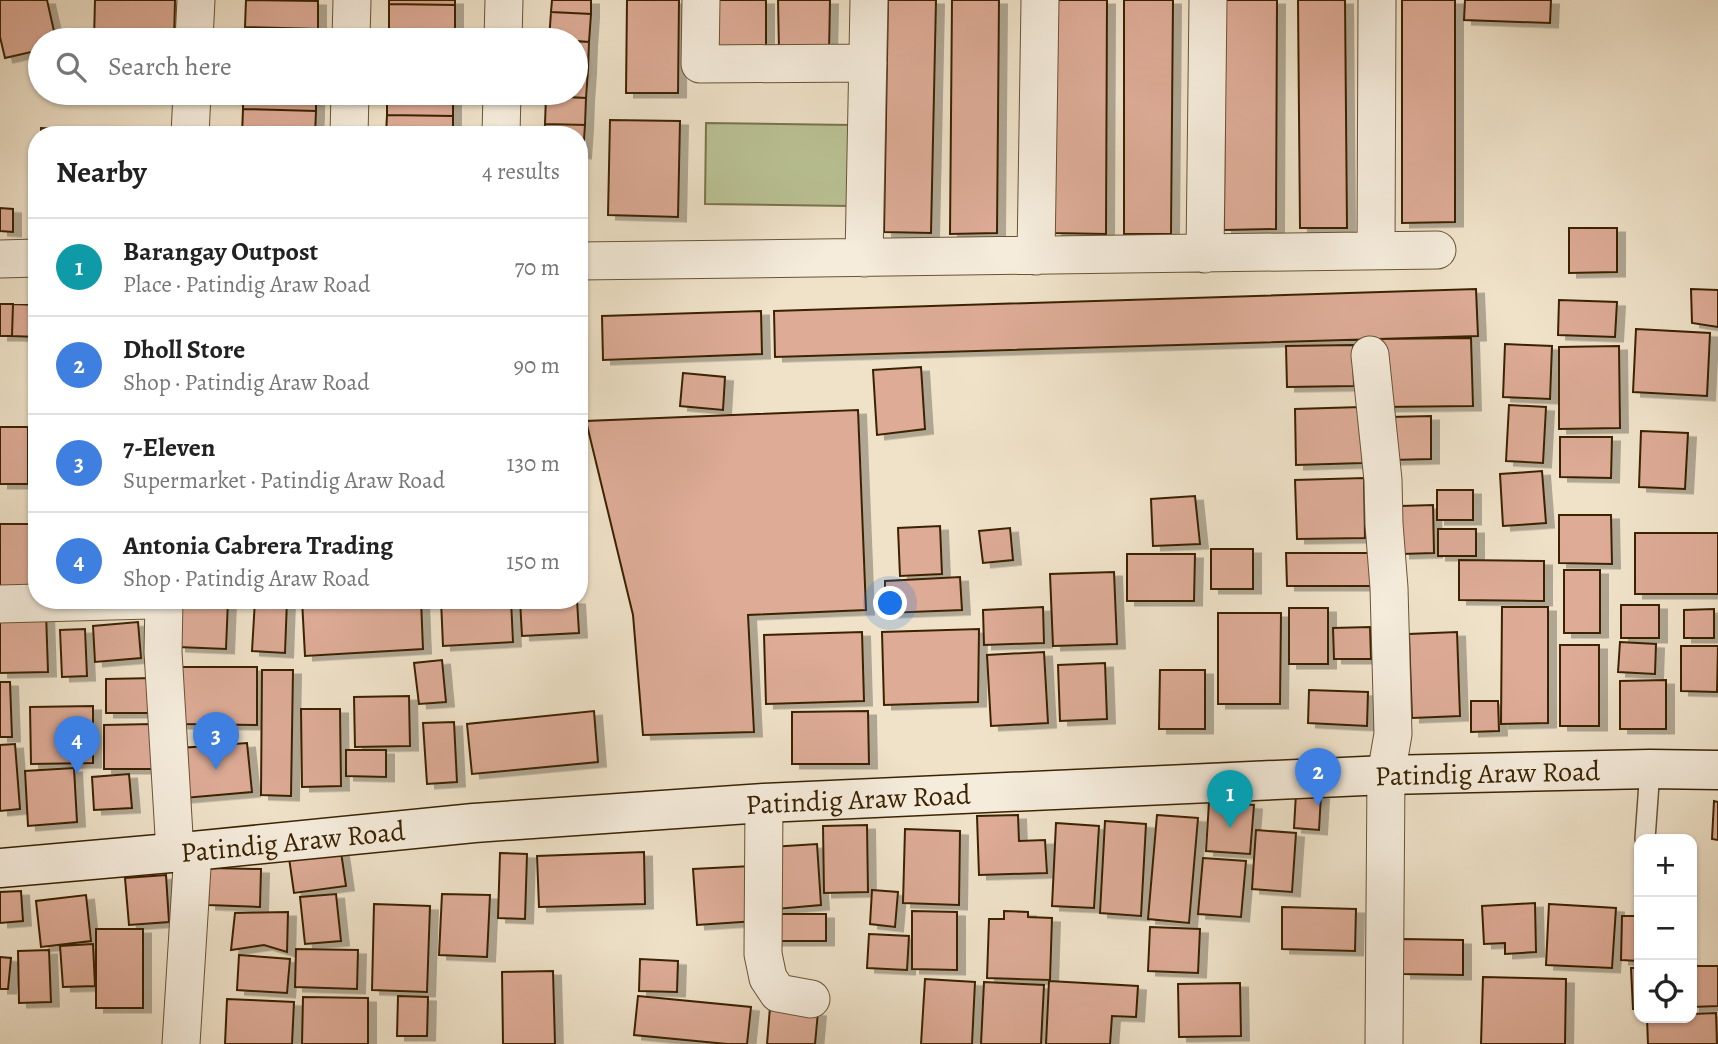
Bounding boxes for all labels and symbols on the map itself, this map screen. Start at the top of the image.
your location [873,586,907,620]
pin: 3 [193,712,239,770]
pin: 4 [54,716,100,774]
pin: 2 [1295,748,1341,806]
street label: Patindig Araw Road [1374,752,1602,795]
pin: 1 [1207,770,1253,828]
street label: Patindig Araw Road [744,776,973,824]
street label: Patindig Araw Road [179,812,408,872]

